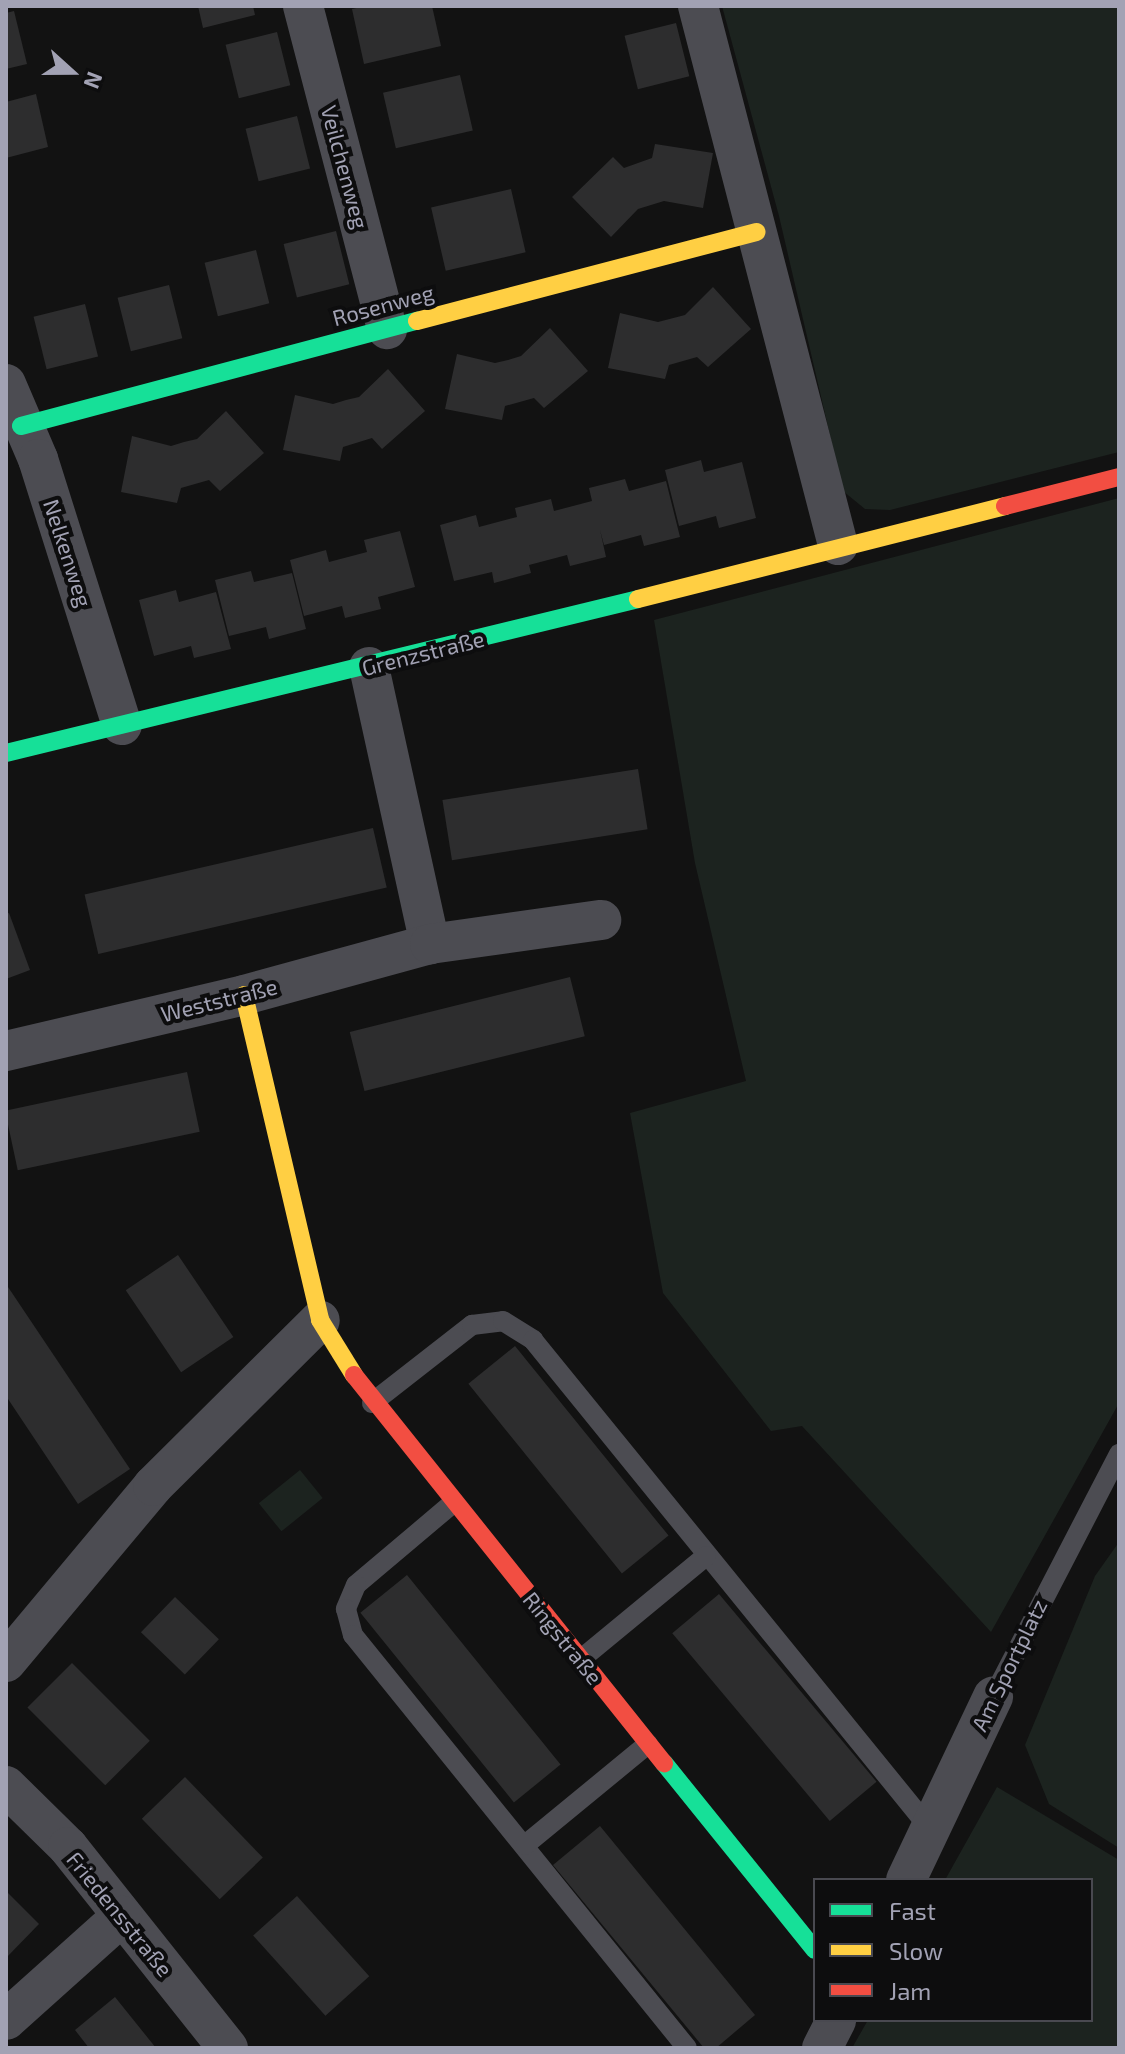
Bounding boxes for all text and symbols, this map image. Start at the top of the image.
north arrow [32,32,112,112]
text: N [79,69,109,93]
street label: Veilchenweg [316,102,374,232]
street label: Rosenweg [329,279,437,331]
street label: Nelkenweg [38,496,98,610]
street label: Grenzstraße [359,625,487,681]
street label: Weststraße [158,973,280,1027]
street label: Ringstraße [518,1586,608,1690]
street label: Am Sportplatz [966,1595,1052,1735]
street label: Friedensstraße [62,1846,178,1982]
legend [813,1878,1093,2022]
text: Fast [889,1896,936,1925]
text: Slow [889,1936,943,1965]
text: Jam [889,1976,931,2005]

